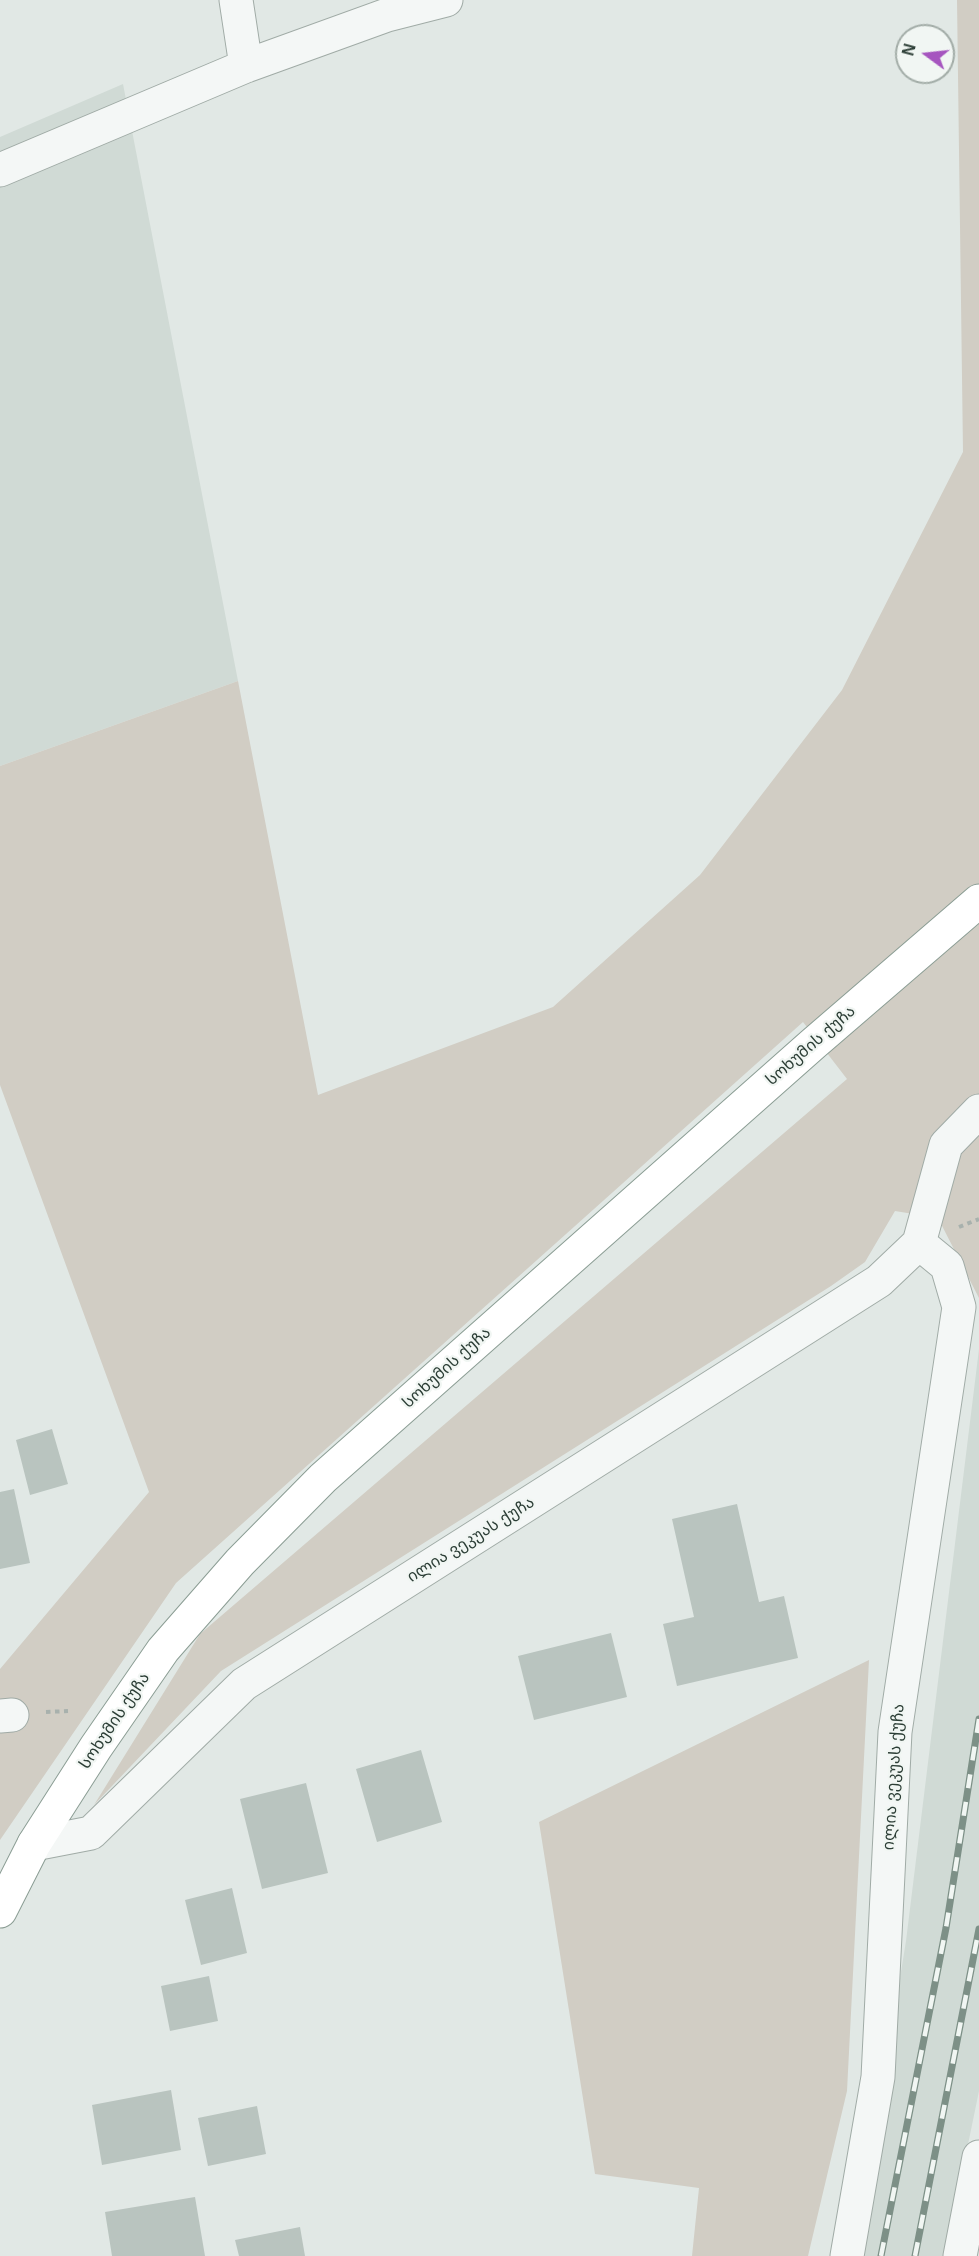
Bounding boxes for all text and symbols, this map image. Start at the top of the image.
north arrow [895,24,955,84]
text: N [899,42,919,58]
street label: სოხუმის ქუჩა [762,1002,860,1090]
street label: სოხუმის ქუჩა [399,1323,495,1413]
street label: ილია ვეკუას ქუჩა [404,1493,538,1587]
street label: სოხუმის ქუჩა [76,1669,154,1773]
street label: ილია ვეკუას ქუჩა [879,1703,909,1851]

